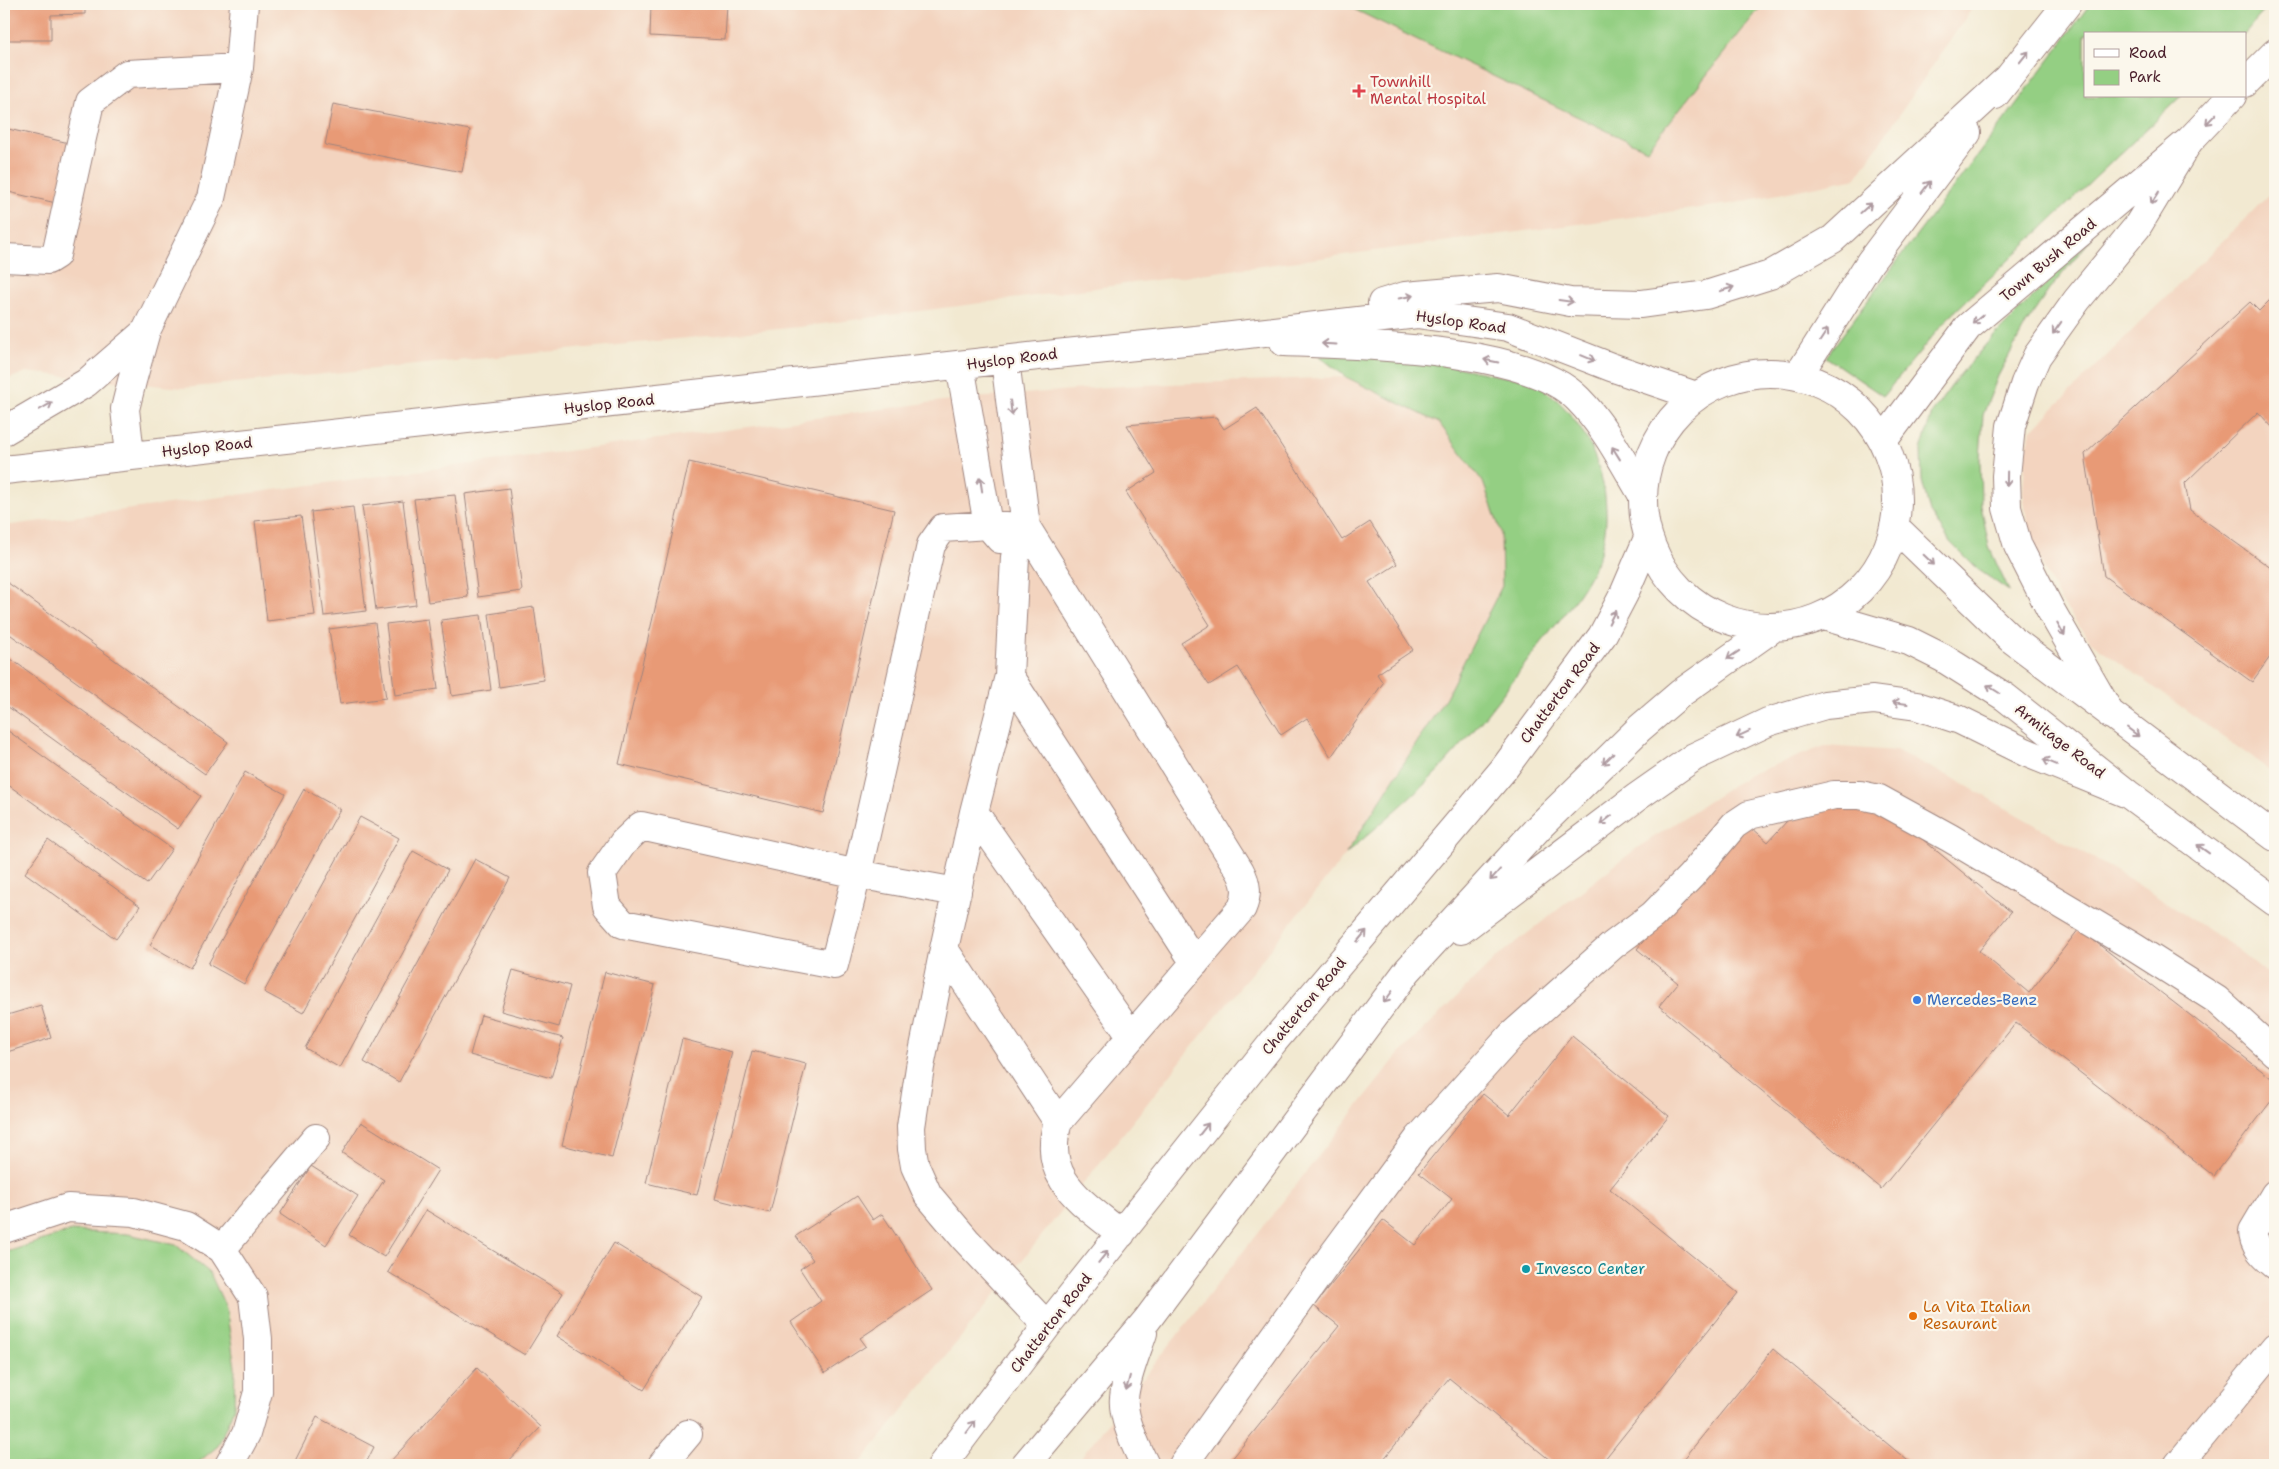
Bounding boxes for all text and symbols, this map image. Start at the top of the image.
legend [2084,32,2246,98]
text: Road [2129,43,2167,63]
one-way arrow [2019,51,2030,64]
text: Park [2129,67,2161,87]
place label: Townhill Mental Hospital [1370,72,1487,109]
marker: Townhill Mental Hospital [1352,84,1366,98]
one-way arrow [2205,112,2217,125]
one-way arrow [1921,181,1932,194]
one-way arrow [2149,190,2159,204]
one-way arrow [1859,203,1872,214]
street label: Town Bush Road [1996,213,2101,306]
one-way arrow [1719,283,1735,293]
one-way arrow [1397,291,1413,301]
one-way arrow [1558,296,1574,306]
street label: Hyslop Road [1414,306,1508,338]
one-way arrow [1972,313,1985,324]
one-way arrow [2052,320,2062,334]
one-way arrow [1819,328,1829,342]
one-way arrow [1322,340,1338,349]
street label: Hyslop Road [966,343,1059,374]
one-way arrow [1580,354,1595,363]
one-way arrow [1483,355,1499,365]
street label: Hyslop Road [563,389,656,419]
one-way arrow [1006,400,1016,416]
one-way arrow [38,401,52,411]
street label: Hyslop Road [161,432,254,462]
one-way arrow [1611,446,1621,460]
one-way arrow [2002,470,2012,486]
one-way arrow [976,476,986,492]
one-way arrow [1923,554,1936,566]
one-way arrow [1608,610,1617,625]
one-way arrow [2057,621,2067,635]
street label: Chatterton Road [1515,638,1605,748]
one-way arrow [1726,650,1740,660]
one-way arrow [1986,684,2000,694]
one-way arrow [1892,698,1908,708]
street label: Armitage Road [2011,699,2110,783]
one-way arrow [2126,727,2140,737]
one-way arrow [1736,729,1751,739]
one-way arrow [1602,753,1615,765]
one-way arrow [2043,757,2058,767]
one-way arrow [1600,815,1613,826]
one-way arrow [2196,844,2210,854]
one-way arrow [1489,869,1501,882]
one-way arrow [1357,930,1368,943]
street label: Chatterton Road [1257,953,1351,1059]
one-way arrow [1383,990,1393,1004]
place label: Mercedes-Benz [1927,990,2037,1010]
marker: Mercedes-Benz [1911,994,1923,1006]
one-way arrow [1199,1123,1210,1136]
one-way arrow [1098,1251,1109,1264]
place label: Invesco Center [1536,1259,1645,1279]
marker: Invesco Center [1520,1263,1532,1275]
street label: Chatterton Road [1006,1269,1097,1377]
place label: La Vita Italian Resaurant [1923,1297,2031,1334]
marker: La Vita Italian Resaurant [1907,1310,1919,1322]
one-way arrow [1123,1375,1132,1391]
one-way arrow [966,1420,977,1433]

